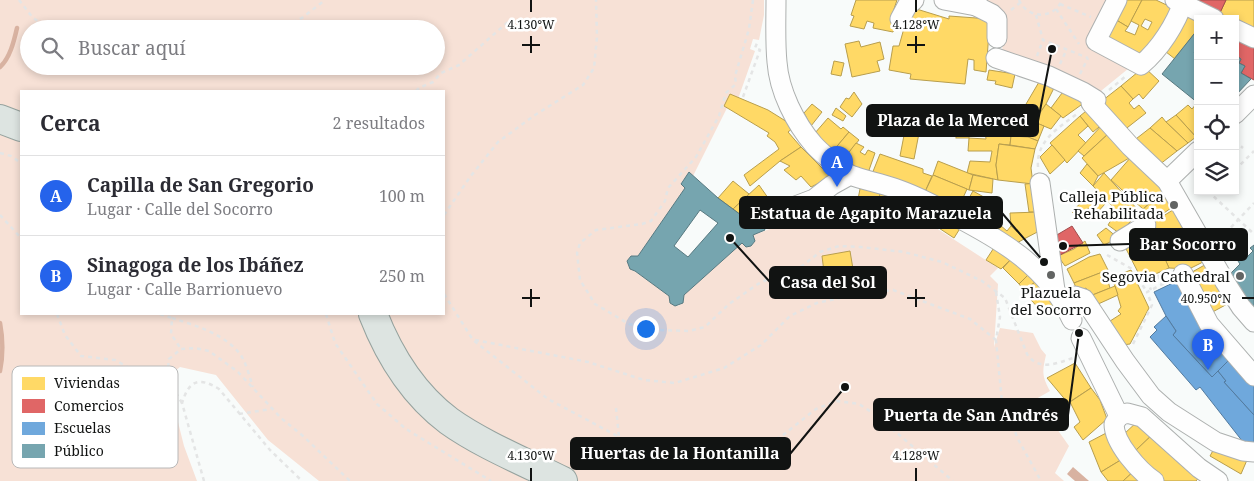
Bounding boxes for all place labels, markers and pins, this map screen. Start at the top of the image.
callout: Plaza de la Merced [867,105,1038,136]
pin: A [821,146,853,187]
place label: Calleja Pública Rehabilitada [1059,186,1164,223]
callout: Estatua de Agapito Marazuela [740,197,1002,228]
marker: Calleja Pública Rehabilitada [1168,199,1180,211]
callout: Bar Socorro [1130,229,1247,260]
place label: Segovia Cathedral [1102,266,1230,286]
callout: Casa del Sol [770,267,886,298]
marker: Plazuela del Socorro [1045,269,1057,281]
marker: Segovia Cathedral [1234,270,1246,282]
place label: Plazuela del Socorro [1010,282,1092,319]
pin: B [1192,329,1224,370]
callout: Puerta de San Andrés [874,399,1068,430]
callout: Huertas de la Hontanilla [571,438,790,469]

